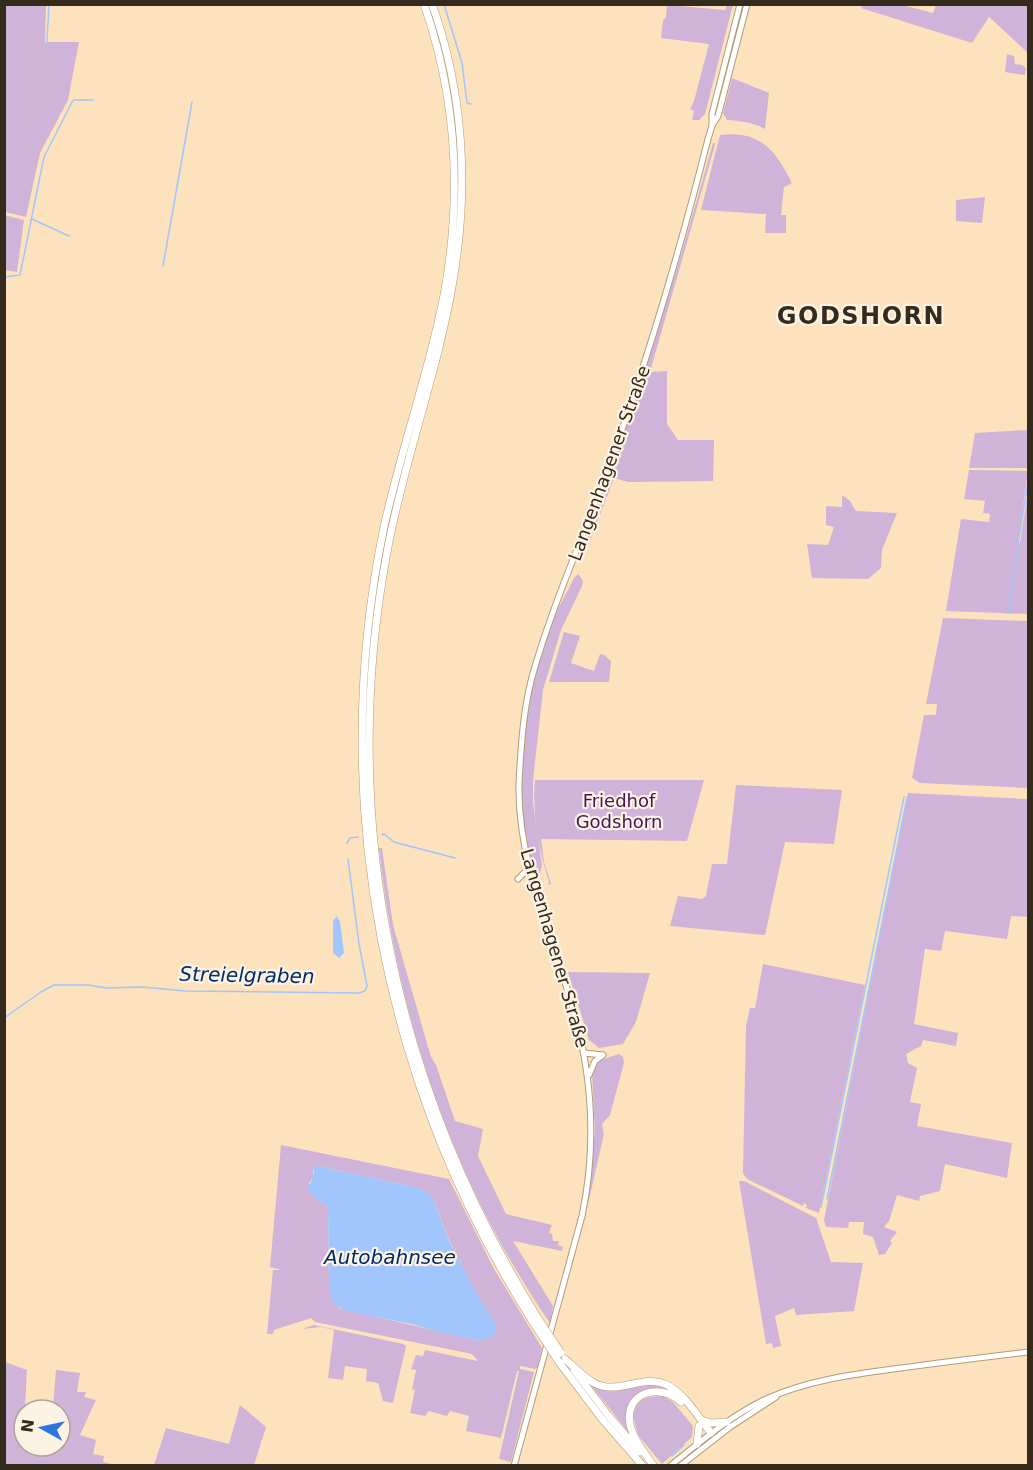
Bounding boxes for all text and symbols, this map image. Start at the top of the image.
district label: GODSHORN [777,302,945,330]
street label: Langenhagener Straße [564,363,654,563]
park label: Friedhof Godshorn [576,790,662,832]
street label: Langenhagener Straße [516,846,594,1050]
water label: Streielgraben [179,962,315,988]
water label: Autobahnsee [322,1245,456,1269]
north arrow [12,1398,72,1458]
text: N [17,1418,38,1434]

